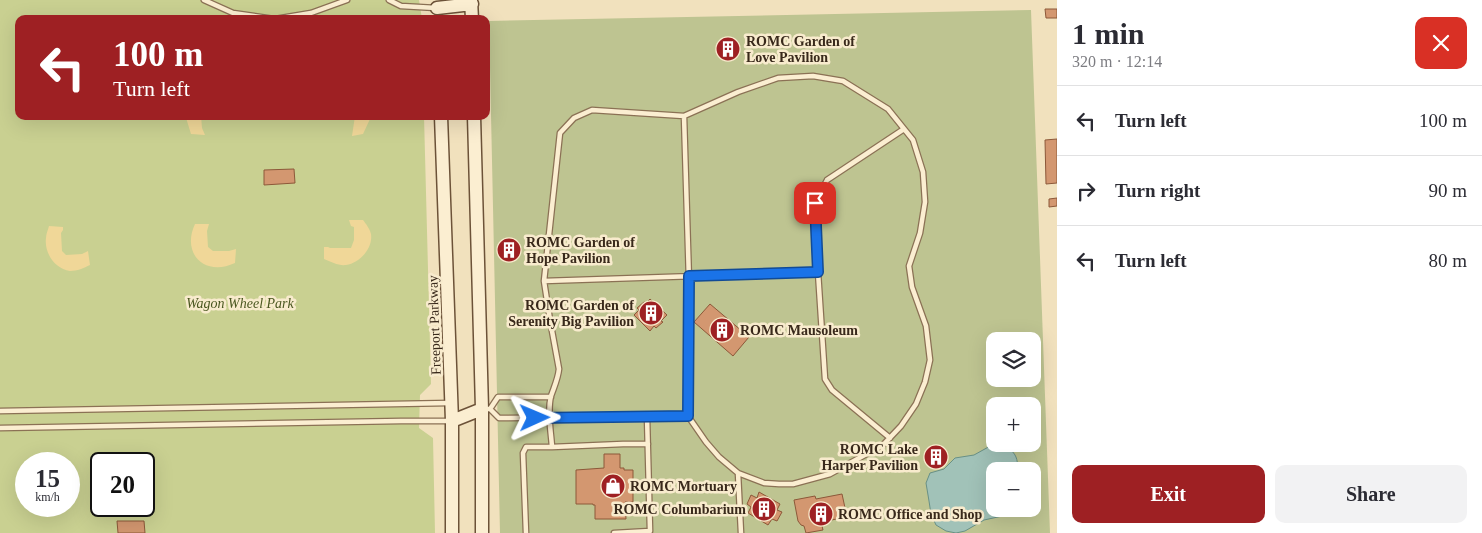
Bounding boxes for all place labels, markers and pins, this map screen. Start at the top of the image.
place label: ROMC Garden of Love Pavilion [746,34,855,65]
building icon: ROMC Garden of Love Pavilion [715,36,741,62]
pin [794,182,836,224]
place label: ROMC Garden of Hope Pavilion [526,235,635,266]
building icon: ROMC Garden of Hope Pavilion [496,237,522,263]
place label: ROMC Garden of Serenity Big Pavilion [508,298,634,329]
building icon: ROMC Garden of Serenity Big Pavilion [638,300,664,326]
building icon: ROMC Mausoleum [709,317,735,343]
place label: ROMC Mausoleum [740,323,858,338]
place label: ROMC Lake Harper Pavilion [821,442,918,473]
building icon: ROMC Lake Harper Pavilion [923,444,949,470]
shop icon: ROMC Mortuary [600,473,626,499]
place label: ROMC Mortuary [630,479,737,494]
building icon: ROMC Columbarium [751,496,777,522]
building icon: ROMC Office and Shop [808,501,834,527]
place label: ROMC Columbarium [613,502,746,517]
place label: ROMC Office and Shop [838,507,983,522]

